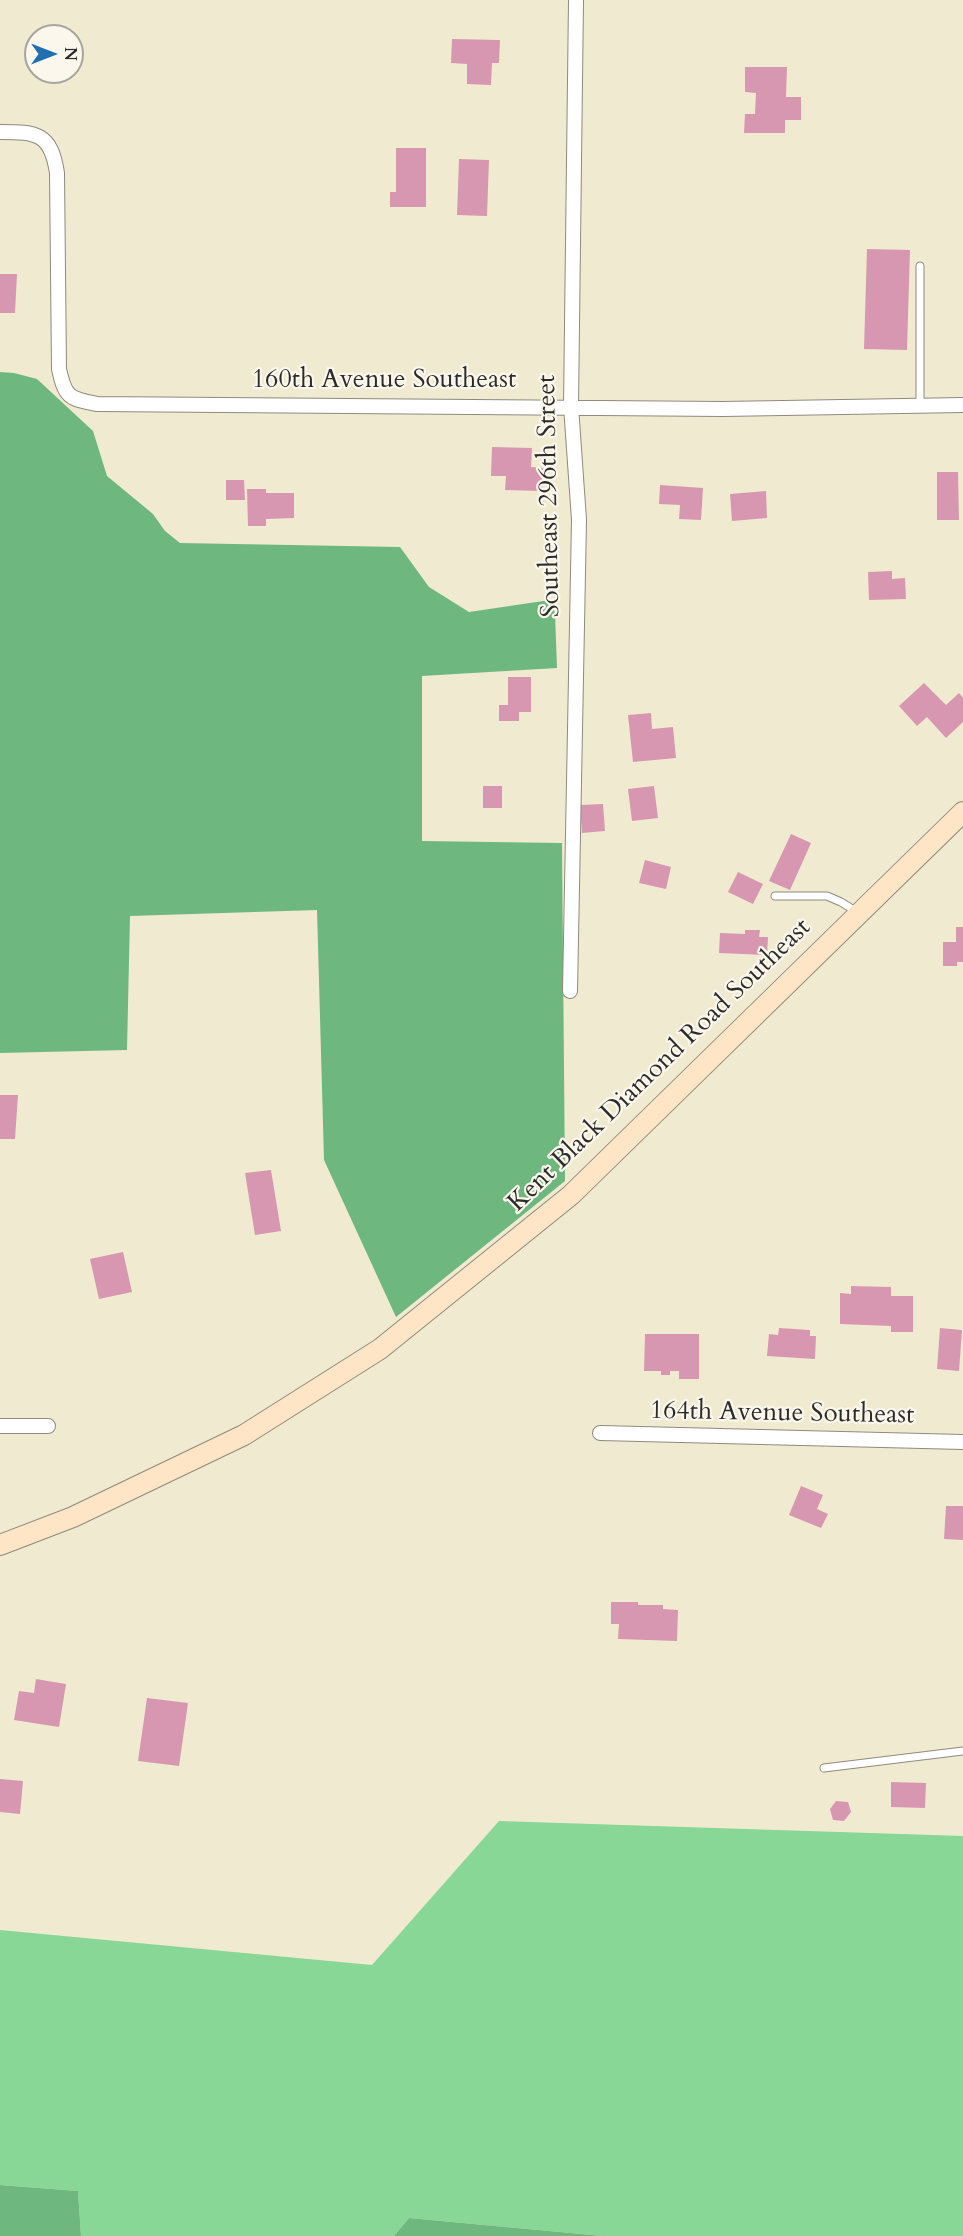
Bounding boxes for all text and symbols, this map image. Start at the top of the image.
north arrow [24,24,84,84]
text: N [59,47,81,61]
street label: 160th Avenue Southeast [252,365,516,397]
street label: Southeast 296th Street [532,374,568,618]
street label: Kent Black Diamond Road Southeast [502,913,818,1219]
street label: 164th Avenue Southeast [650,1396,914,1432]

